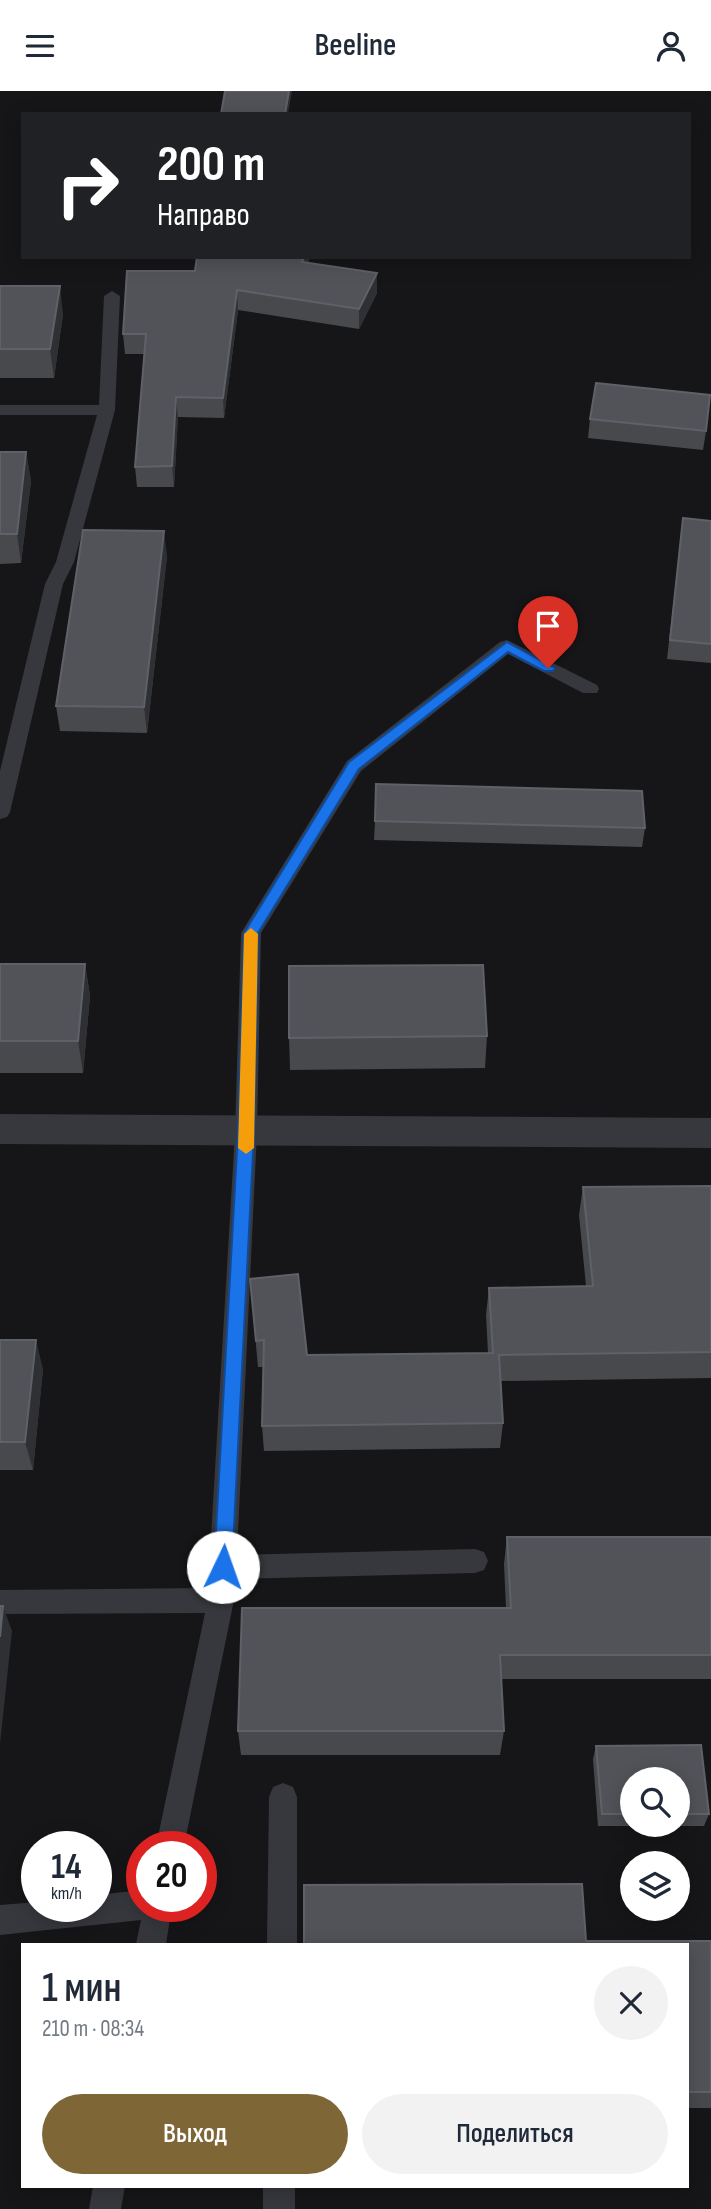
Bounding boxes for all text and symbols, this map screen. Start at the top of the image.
text: Beeline [315,26,396,65]
icon: menu [21,27,59,65]
icon: person [652,27,690,65]
text: 200 m [157,136,265,195]
icon: right [42,140,133,231]
text: Направо [157,196,250,235]
pin [518,596,578,668]
icon: arrive [529,607,567,645]
position arrow [186,1530,260,1604]
map controls [620,1767,690,1921]
button: search [620,1767,690,1837]
speed limit sign: 20 [126,1831,217,1922]
text: 14 [51,1846,82,1889]
button: layers [620,1851,690,1921]
text: km/h [51,1883,82,1904]
text: 1 мин [42,1963,122,2014]
button: close [594,1966,668,2040]
text: 210 m · 08:34 [42,2015,144,2043]
button: Выход [42,2094,348,2174]
button: Поделиться [362,2094,668,2174]

